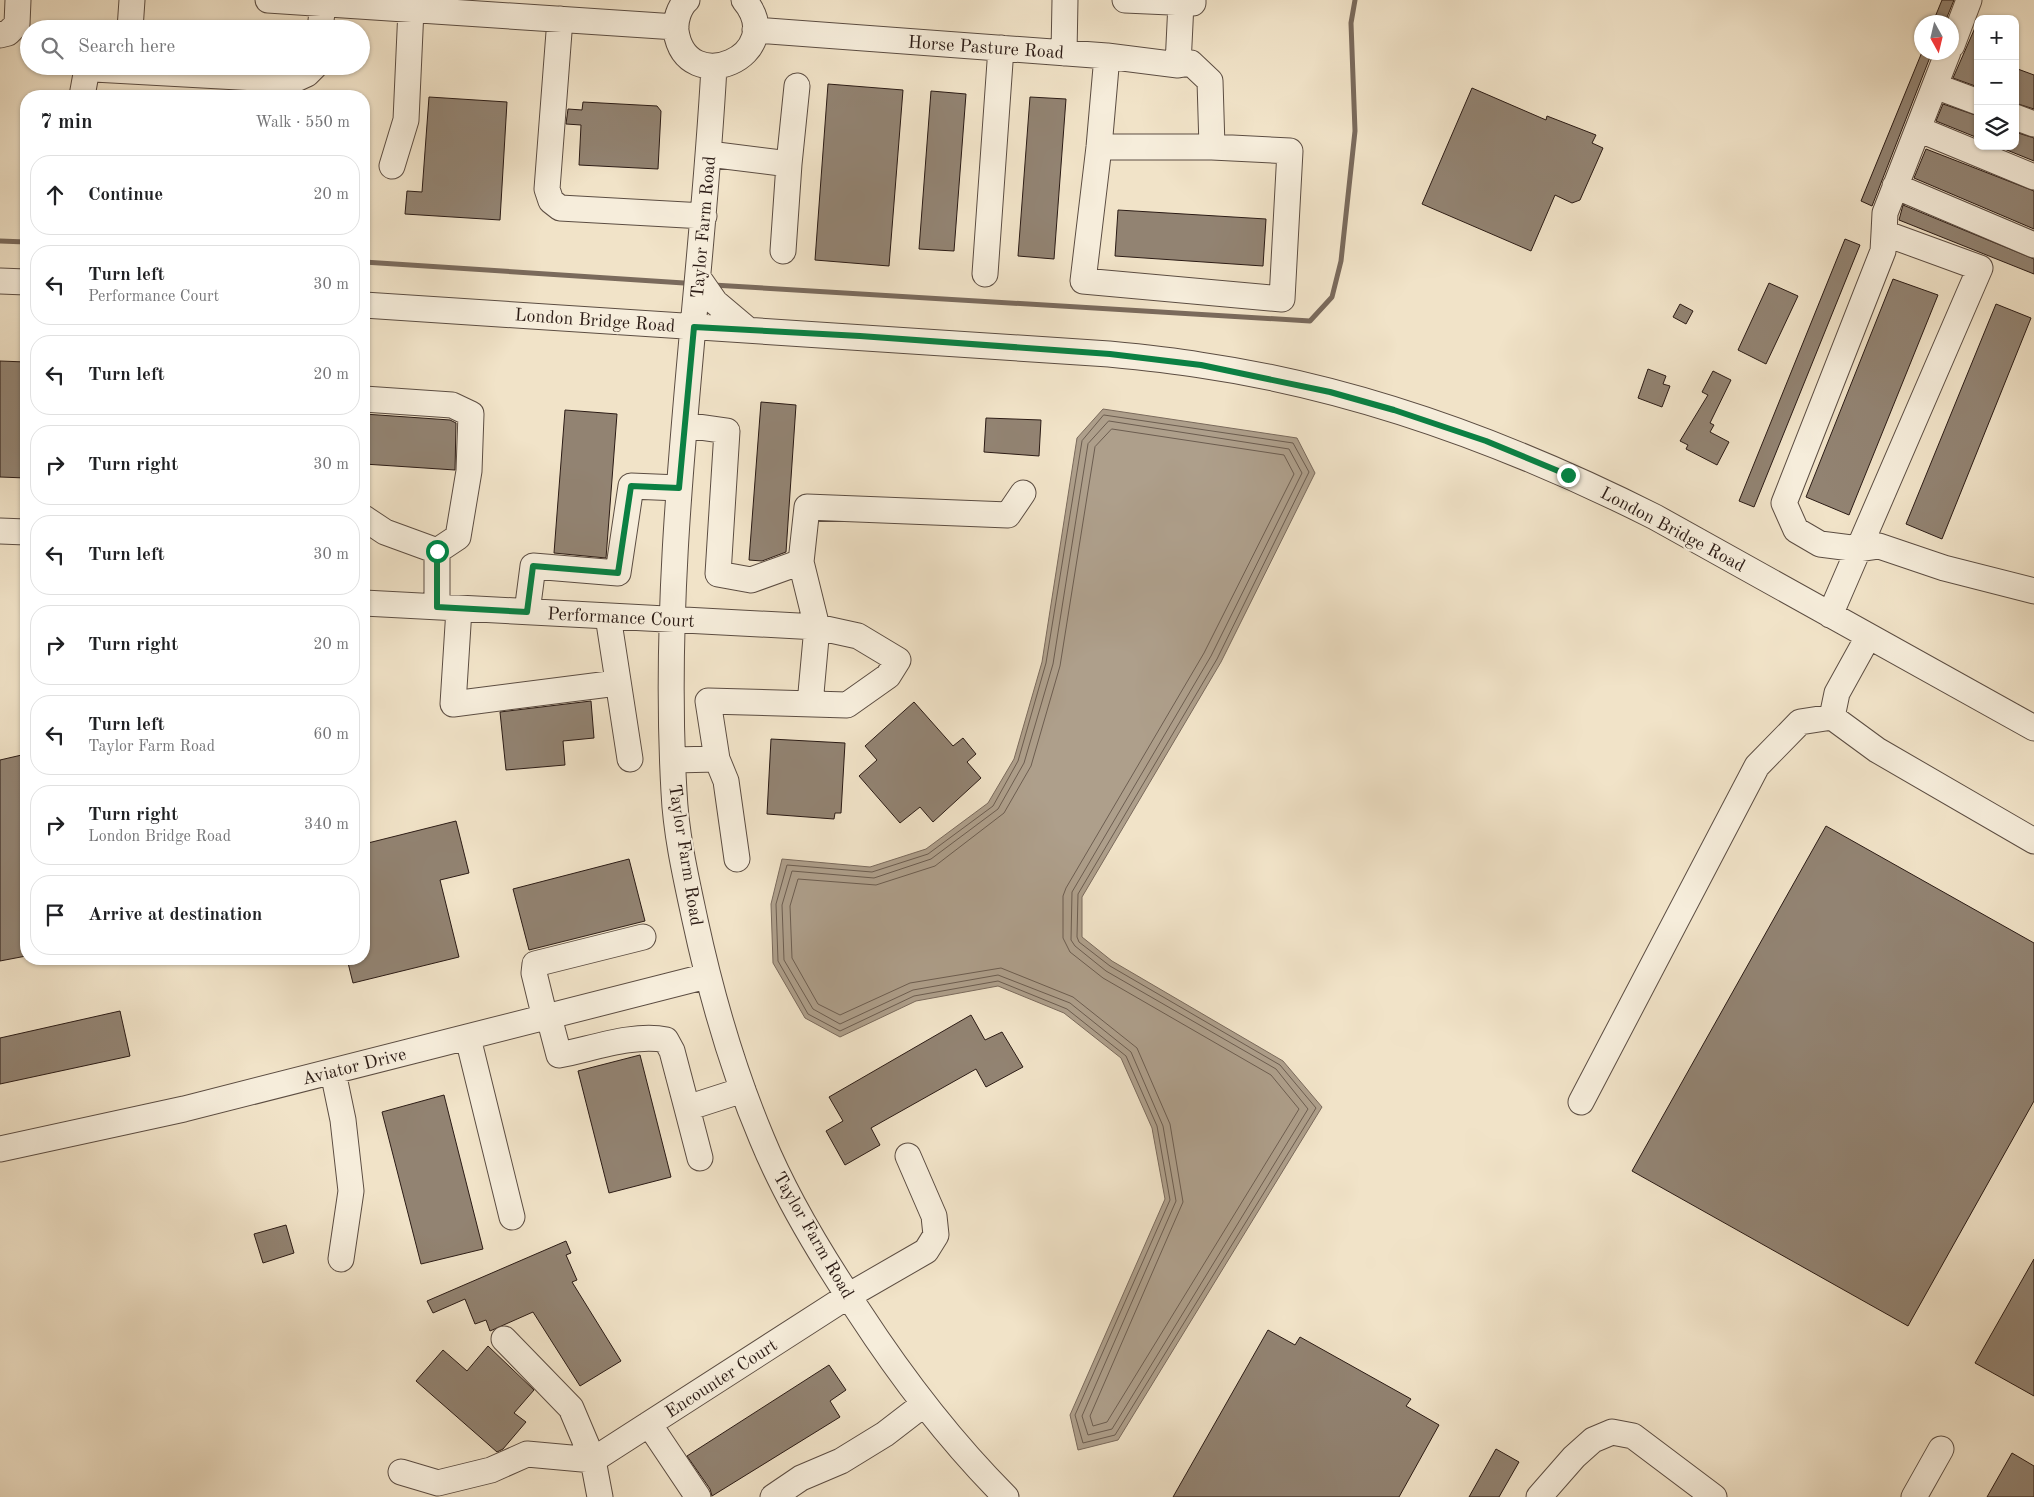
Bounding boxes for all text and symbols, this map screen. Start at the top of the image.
north arrow [1914,15,1959,60]
map controls [1974,15,2019,150]
button: + [1974,15,2019,60]
search box [20,20,370,75]
icon: search [38,34,66,62]
street label: Horse Pasture Road [907,34,1065,62]
text: Search here [78,38,175,57]
button: − [1974,60,2019,105]
button: layers [1974,105,2019,150]
text: 7 min [40,112,93,133]
text: Walk · 550 m [255,115,350,131]
street label: Taylor Farm Road [689,155,719,299]
icon: ahead [41,181,69,209]
text: Continue [88,186,163,205]
text: 20 m [313,187,349,203]
text: Turn left [88,266,165,285]
icon: left [41,271,69,299]
text: 30 m [313,277,349,293]
text: Performance Court [88,289,219,305]
street label: London Bridge Road [514,306,676,336]
icon: left [41,361,69,389]
text: Turn left [88,366,165,385]
text: 20 m [313,367,349,383]
icon: right [41,451,69,479]
text: Turn right [88,456,178,475]
text: 30 m [313,457,349,473]
route end [1557,464,1580,487]
street label: London Bridge Road [1597,484,1748,576]
route start [426,540,449,563]
icon: left [41,541,69,569]
text: Turn left [88,546,165,565]
text: 30 m [313,547,349,563]
street label: Performance Court [547,605,695,631]
icon: right [41,631,69,659]
text: Turn right [88,636,178,655]
text: 20 m [313,637,349,653]
text: Turn left [88,716,165,735]
icon: left [41,721,69,749]
text: 60 m [313,727,349,743]
text: Taylor Farm Road [88,739,215,755]
street label: Taylor Farm Road [665,783,705,927]
text: Turn right [88,806,178,825]
icon: right [41,811,69,839]
text: 340 m [304,817,349,833]
text: London Bridge Road [88,829,231,845]
icon: arrive [41,901,69,929]
text: Arrive at destination [88,906,262,925]
street label: Aviator Drive [300,1045,408,1089]
street label: Taylor Farm Road [770,1169,857,1302]
street label: Encounter Court [662,1336,781,1422]

